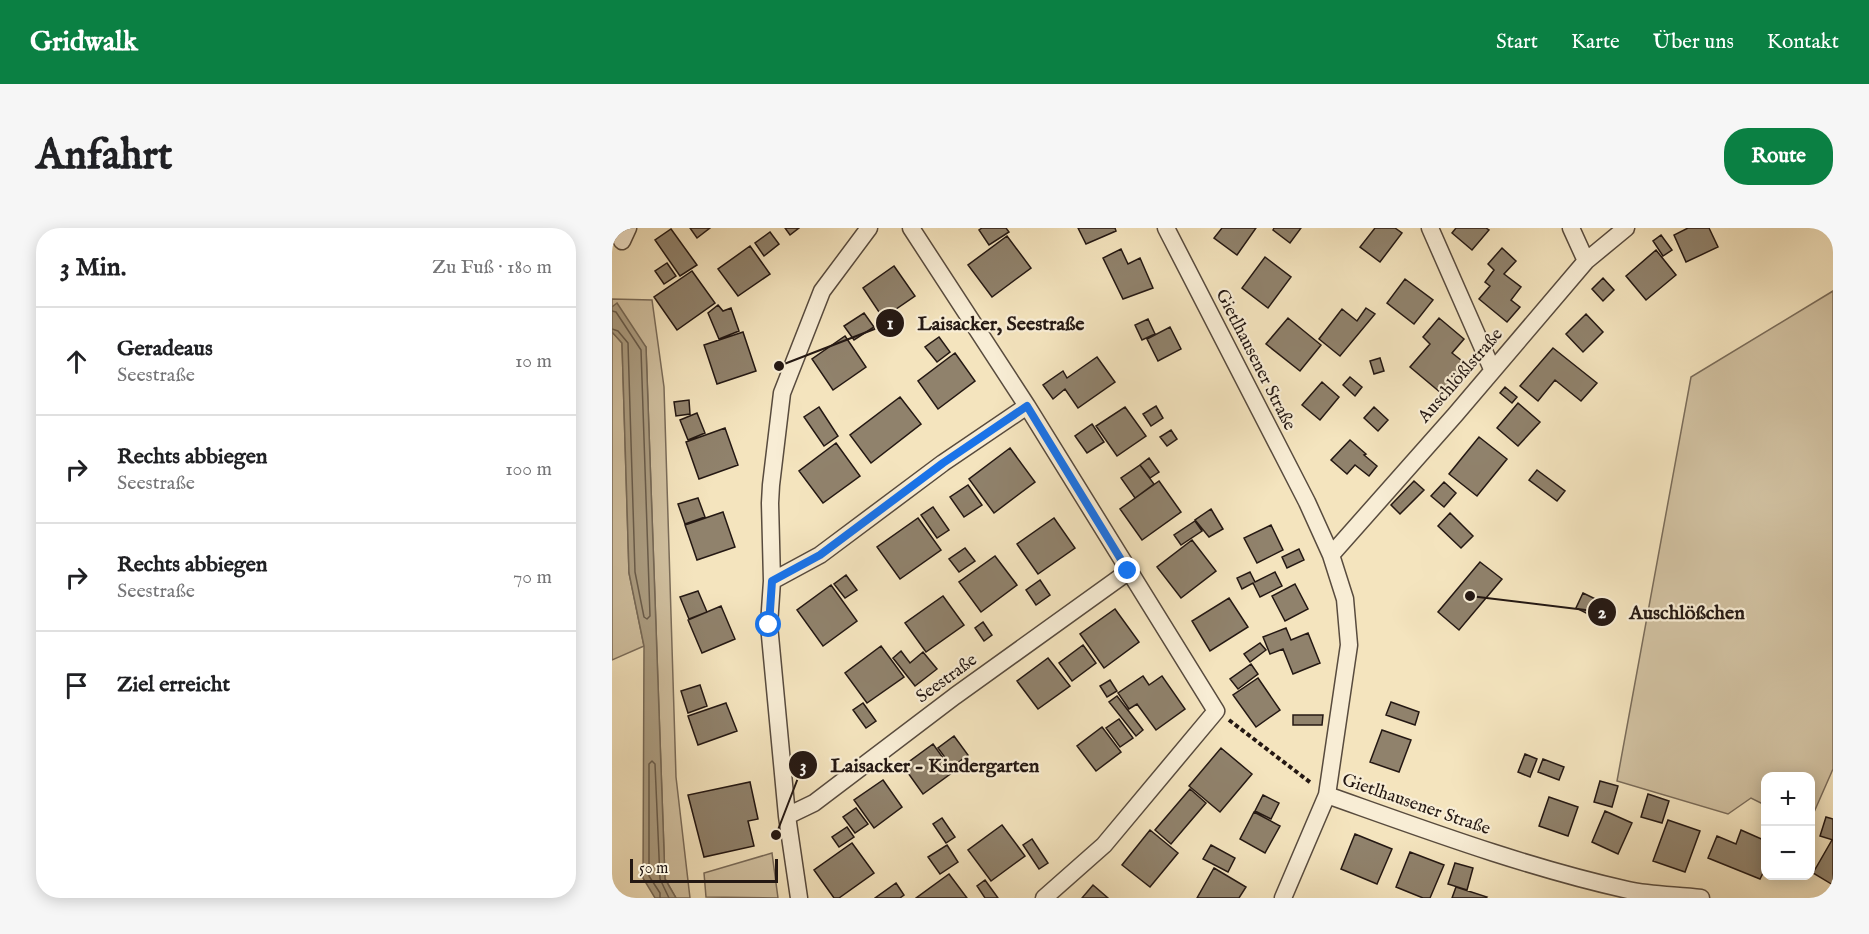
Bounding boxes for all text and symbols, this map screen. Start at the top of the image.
text: Gridwalk [30,25,138,60]
text: Start [1496,29,1538,56]
text: Karte [1571,29,1620,56]
text: Über uns [1653,29,1734,56]
text: Kontakt [1767,29,1839,56]
button: Route [1724,128,1833,185]
text: Anfahrt [36,130,172,183]
text: 3 Min. [60,251,126,284]
text: Zu Fuß · 180 m [432,255,552,280]
street label: Gietlhausener Straße [1209,286,1301,434]
callout: Laisacker, Seestraße [875,304,1096,342]
text: Laisacker, Seestraße [917,312,1085,337]
text: 1 [887,313,894,336]
street label: Auschlößlstraße [1413,324,1508,429]
text: Geradeaus [117,335,213,363]
icon: ahead [60,345,93,378]
text: 10 m [515,349,552,374]
text: Seestraße [117,363,195,388]
text: Rechts abbiegen [117,443,267,471]
icon: right [60,453,93,486]
text: 100 m [505,457,552,482]
text: Seestraße [117,471,195,496]
text: Rechts abbiegen [117,551,267,579]
route end [1114,557,1140,583]
icon: right [60,561,93,594]
text: 70 m [513,565,552,590]
text: Seestraße [117,579,195,604]
callout: Auschlößchen [1587,593,1757,631]
text: Auschlößchen [1628,601,1745,626]
text: 2 [1598,602,1607,625]
route start [755,611,781,637]
street label: Seestraße [912,649,982,709]
icon: arrive [60,669,93,702]
text: Ziel erreicht [117,671,230,699]
callout: Laisacker - Kindergarten [788,746,1051,784]
text: Laisacker - Kindergarten [831,754,1040,779]
text: 3 [800,756,806,779]
street label: Gietlhausener Straße [1339,769,1493,841]
map controls [1761,772,1815,880]
button: + [1761,772,1815,826]
button: − [1761,826,1815,880]
scale bar [630,856,778,884]
text: 50 m [639,859,668,879]

